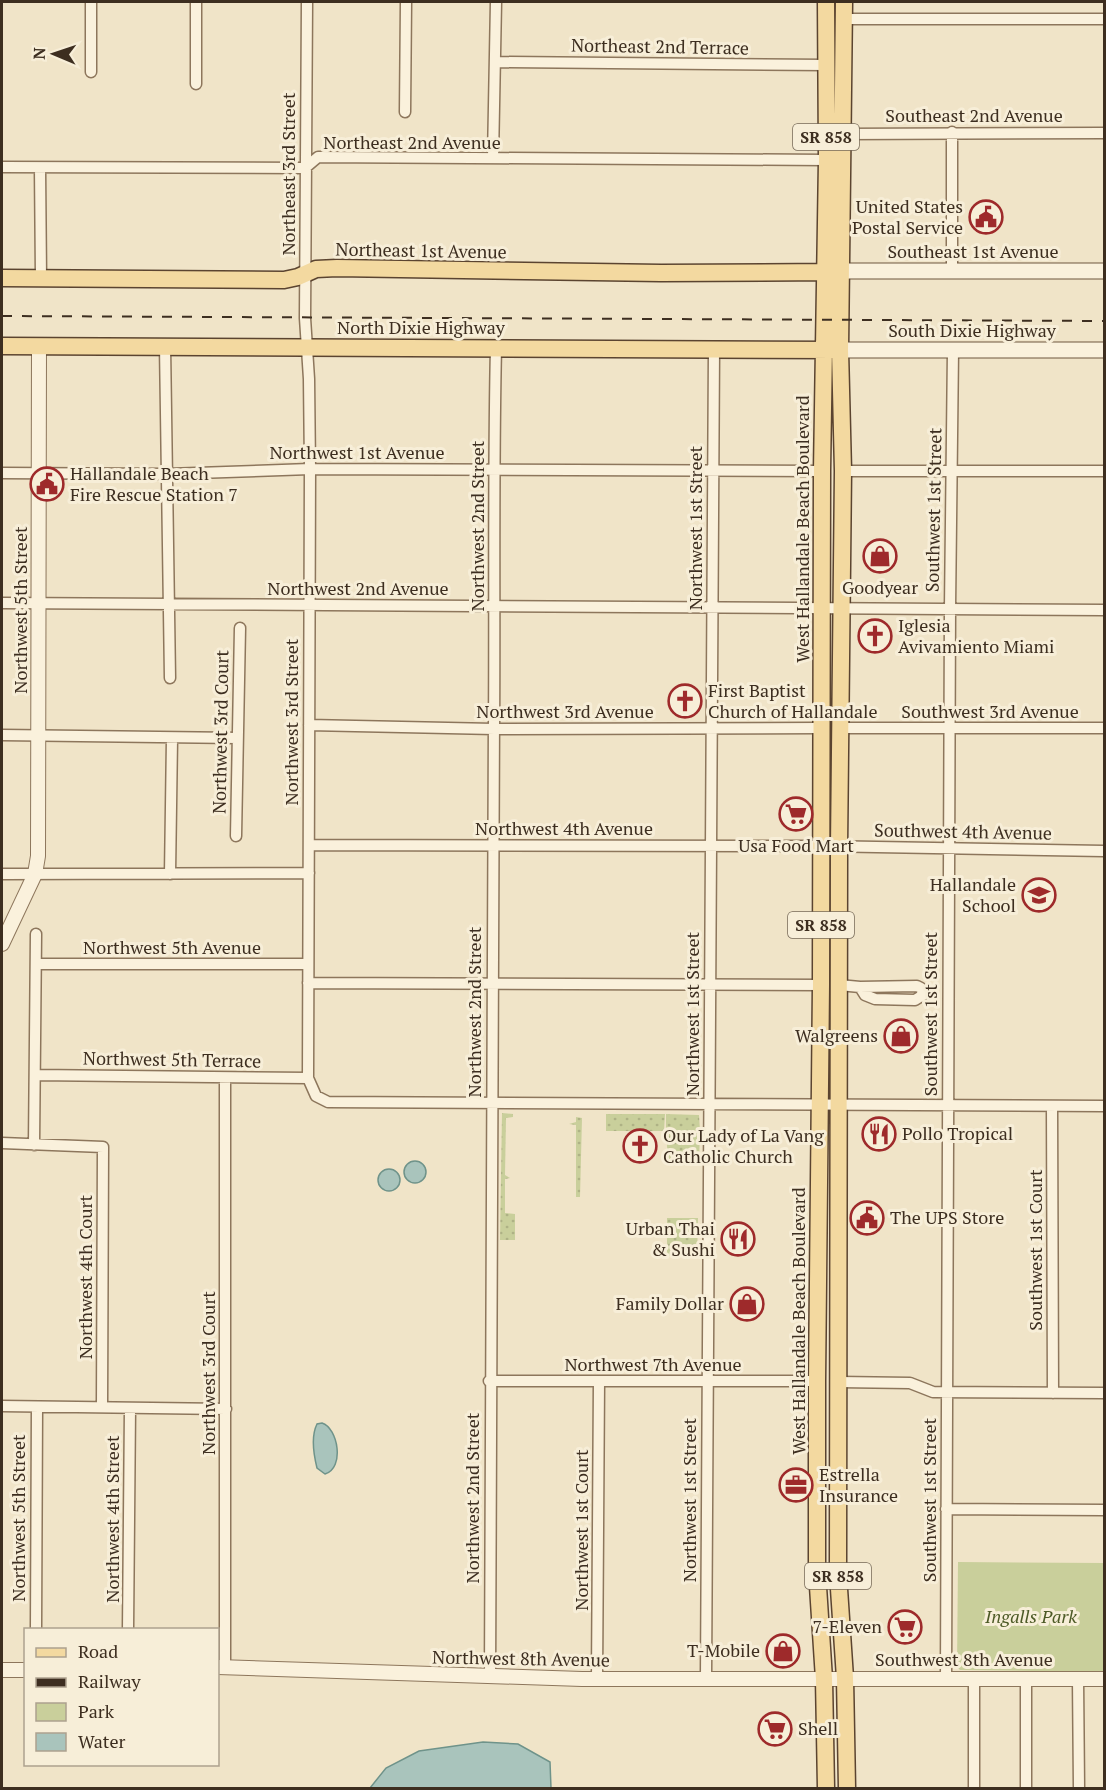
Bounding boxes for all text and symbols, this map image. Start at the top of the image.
north arrow [24,24,84,84]
street label: Northeast 2nd Terrace [571,32,749,60]
text: N [28,47,50,60]
street label: Northeast 3rd Street [276,92,300,256]
street label: Southeast 2nd Avenue [885,103,1063,127]
road number: SR 858 [793,124,859,150]
street label: Northeast 2nd Avenue [323,130,501,154]
place label: United States Postal Service [852,194,963,239]
public building icon: United States Postal Service [968,199,1004,235]
street label: Northeast 1st Avenue [335,237,507,263]
street label: Southeast 1st Avenue [887,239,1059,263]
street label: North Dixie Highway [337,315,506,339]
street label: South Dixie Highway [888,318,1057,342]
street label: West Hallandale Beach Boulevard [790,395,814,663]
street label: Southwest 1st Street [920,427,946,592]
street label: Northwest 1st Avenue [269,440,445,464]
street label: Northwest 2nd Street [465,440,489,611]
street label: Northwest 1st Street [683,445,707,610]
place label: Hallandale Beach Fire Rescue Station 7 [70,461,238,506]
public building icon: Hallandale Beach Fire Rescue Station 7 [29,466,65,502]
street label: Northwest 5th Street [8,526,32,694]
shop icon: Goodyear [862,538,898,574]
place label: Goodyear [842,575,918,599]
street label: Northwest 2nd Avenue [267,576,449,600]
place label: Iglesia Avivamiento Miami [898,613,1055,658]
church icon: Iglesia Avivamiento Miami [857,618,893,654]
street label: Northwest 3rd Street [279,638,303,805]
street label: Northwest 3rd Court [207,649,233,814]
place label: First Baptist Church of Hallandale [708,678,878,723]
church icon: First Baptist Church of Hallandale [667,683,703,719]
street label: Northwest 3rd Avenue [476,699,654,723]
street label: Southwest 3rd Avenue [901,699,1079,723]
supermarket icon: Usa Food Mart [778,796,814,832]
street label: Northwest 4th Avenue [475,816,653,840]
street label: Southwest 4th Avenue [874,817,1052,845]
place label: Usa Food Mart [738,833,854,857]
place label: Hallandale School [930,872,1016,917]
school or university icon: Hallandale School [1021,877,1057,913]
road number: SR 858 [788,912,854,938]
street label: Northwest 2nd Street [462,926,486,1097]
street label: Northwest 1st Street [680,931,704,1096]
street label: Southwest 1st Street [918,931,942,1096]
street label: Northwest 5th Avenue [83,935,261,959]
shop icon: Walgreens [883,1018,919,1054]
place label: Walgreens [795,1023,878,1047]
street label: Northwest 5th Terrace [83,1045,261,1073]
restaurant icon: Pollo Tropical [861,1116,897,1152]
place label: Pollo Tropical [902,1121,1013,1145]
place label: Our Lady of La Vang Catholic Church [663,1123,824,1168]
church icon: Our Lady of La Vang Catholic Church [622,1128,658,1164]
street label: Southwest 1st Court [1023,1169,1047,1331]
street label: West Hallandale Beach Boulevard [786,1187,810,1455]
street label: Northwest 4th Court [73,1195,97,1359]
public building icon: The UPS Store [849,1200,885,1236]
place label: The UPS Store [890,1205,1004,1229]
place label: Urban Thai & Sushi [626,1216,715,1261]
restaurant icon: Urban Thai & Sushi [720,1221,756,1257]
shop icon: Family Dollar [729,1286,765,1322]
street label: Northwest 3rd Court [196,1291,220,1455]
place label: Family Dollar [616,1291,724,1315]
street label: Northwest 7th Avenue [564,1352,742,1376]
street label: Northwest 2nd Street [460,1412,484,1583]
street label: Northwest 1st Street [677,1417,701,1582]
street label: Southwest 1st Street [917,1417,941,1582]
street label: Northwest 5th Street [6,1434,30,1602]
street label: Northwest 4th Street [100,1435,124,1603]
street label: Northwest 1st Court [569,1449,593,1611]
place label: Estrella Insurance [819,1462,898,1507]
office icon: Estrella Insurance [778,1467,814,1503]
road number: SR 858 [805,1563,871,1589]
park label: Ingalls Park [984,1604,1077,1628]
supermarket icon: 7-Eleven [887,1609,923,1645]
place label: 7-Eleven [813,1614,882,1638]
legend [24,1628,219,1766]
shop icon: T-Mobile [765,1633,801,1669]
place label: T-Mobile [687,1638,760,1662]
text: Road [78,1639,118,1663]
street label: Northwest 8th Avenue [432,1644,610,1672]
street label: Southwest 8th Avenue [875,1647,1053,1671]
text: Railway [78,1669,142,1693]
text: Park [78,1699,115,1723]
supermarket icon: Shell [757,1711,793,1747]
place label: Shell [798,1716,838,1740]
text: Water [78,1729,125,1753]

